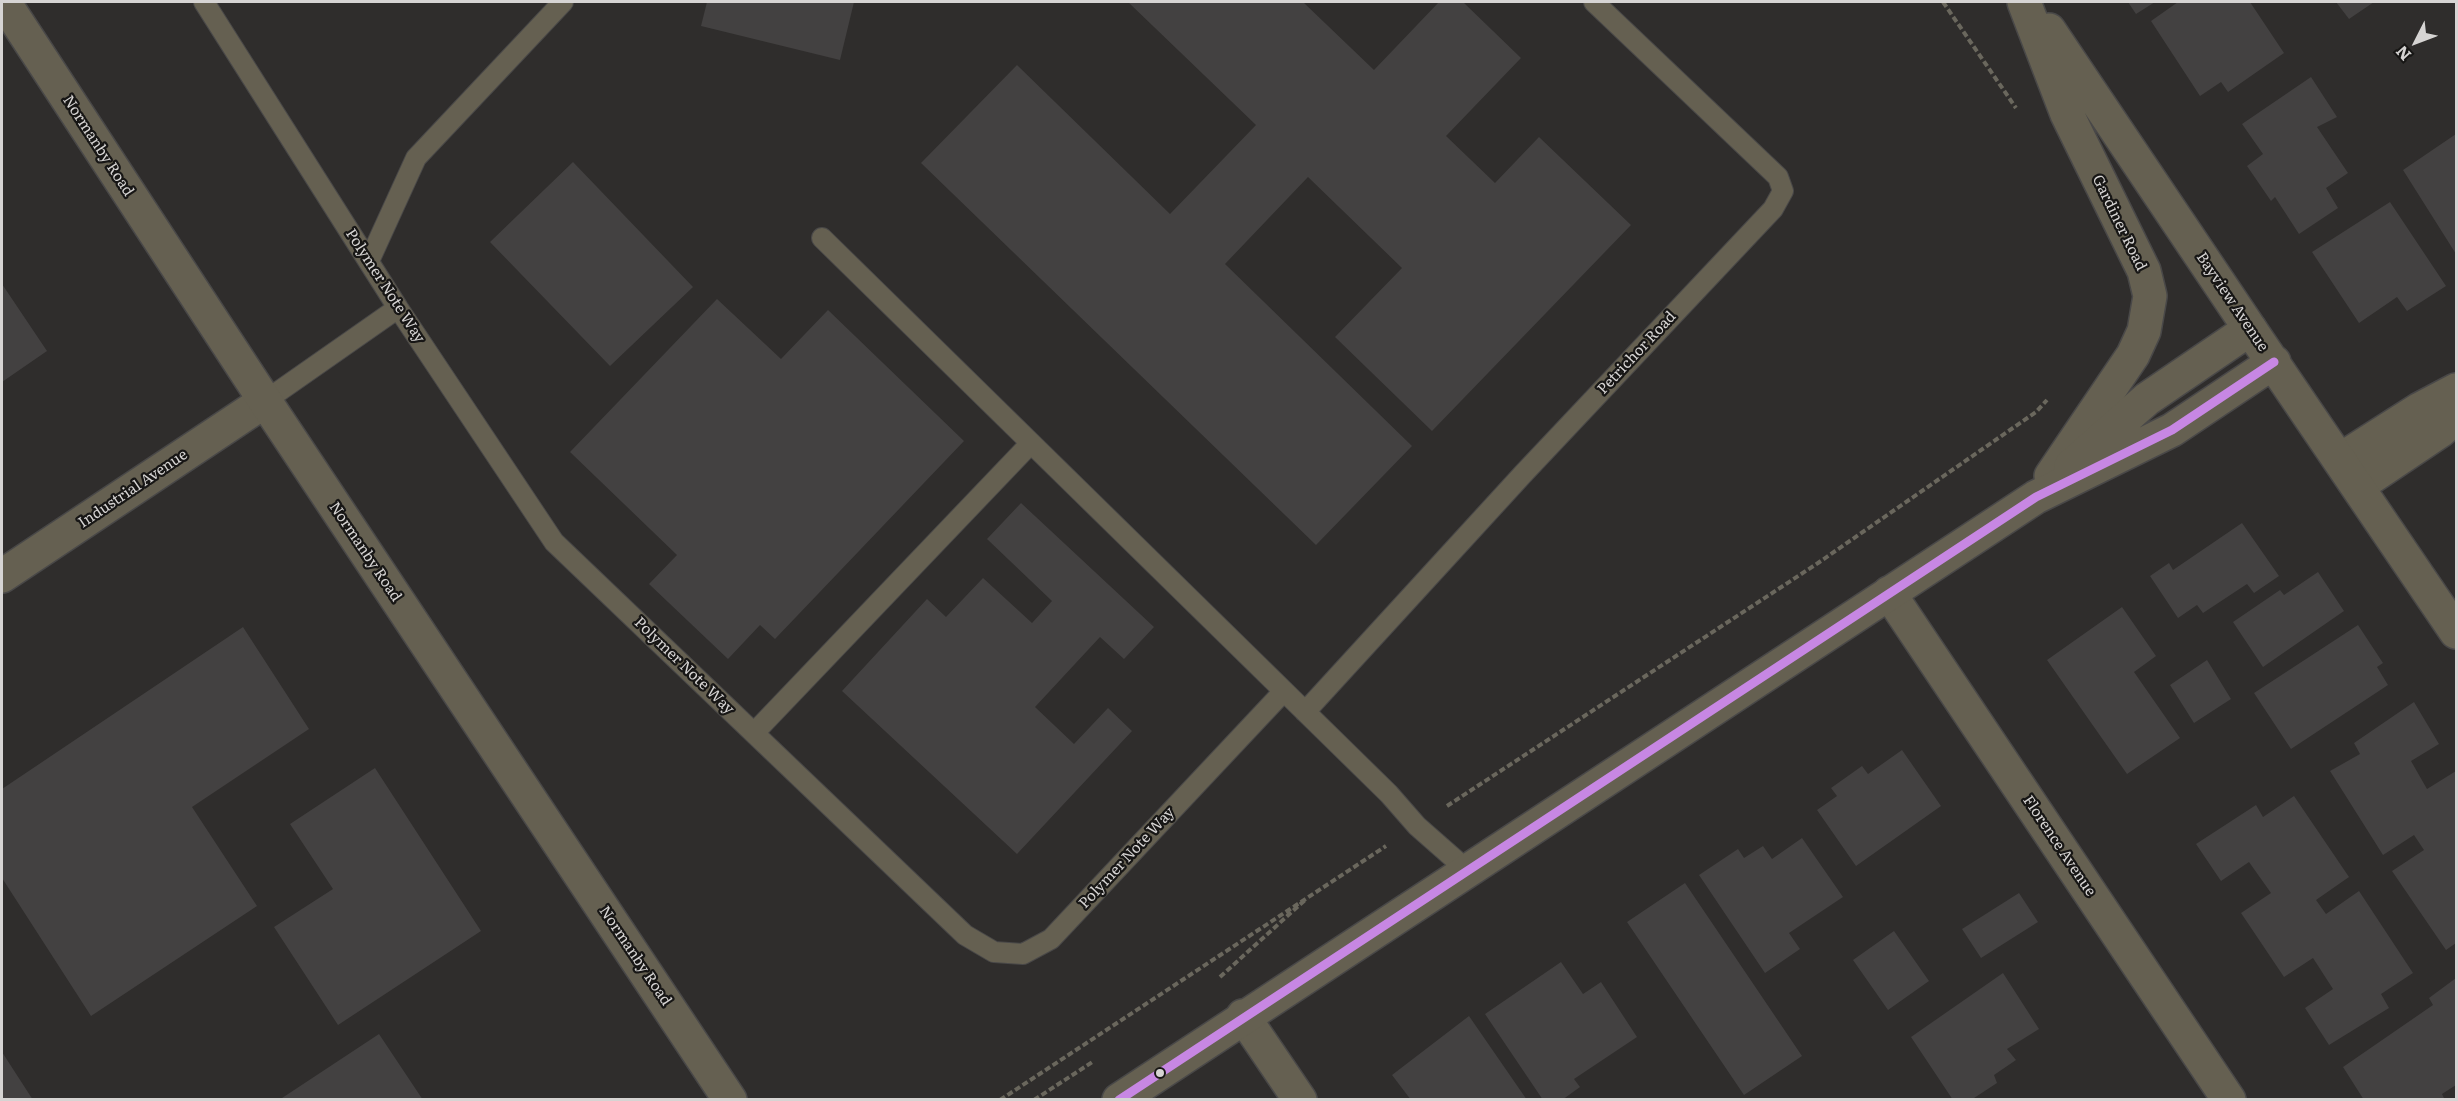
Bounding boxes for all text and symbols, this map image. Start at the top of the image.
north arrow [2386,12,2446,72]
text: N [2389,41,2416,67]
street label: Normanby Road [59,92,137,200]
street label: Gardiner Road [2088,172,2150,274]
street label: Polymer Note Way [341,226,429,346]
street label: Bayview Avenue [2192,249,2272,355]
street label: Petrichor Road [1594,308,1680,398]
street label: Industrial Avenue [75,446,191,532]
street label: Normanby Road [325,499,405,605]
street label: Polymer Note Way [630,614,738,718]
street label: Florence Avenue [2019,792,2099,900]
street label: Polymer Note Way [1075,804,1179,912]
street label: Normanby Road [595,903,675,1009]
unlabelled marker [1154,1067,1166,1079]

